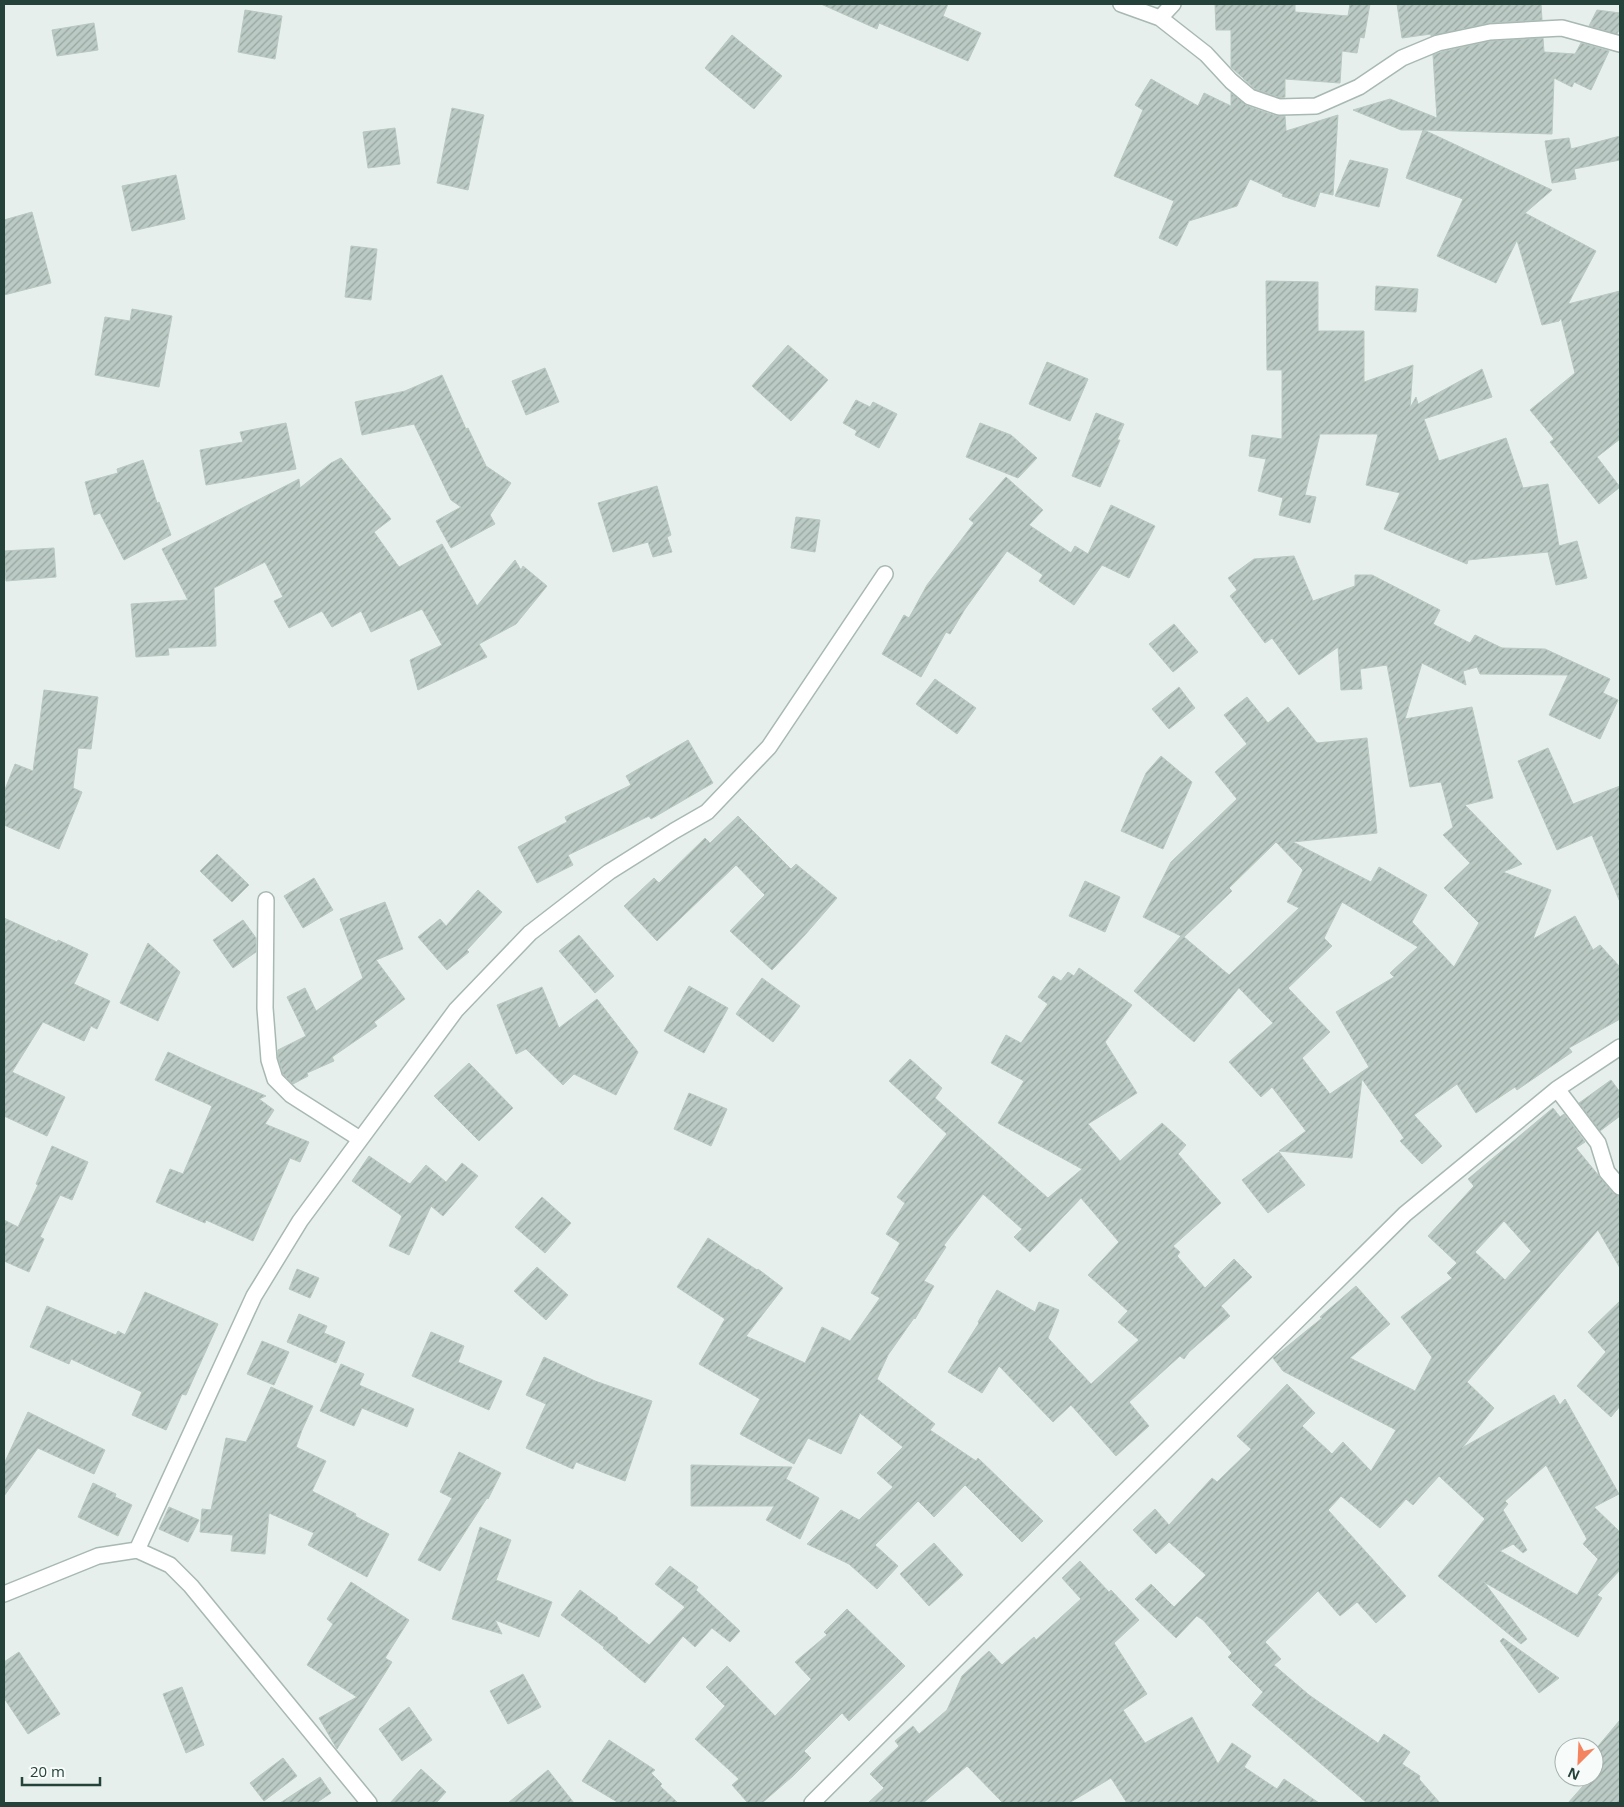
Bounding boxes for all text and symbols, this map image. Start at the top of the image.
north arrow [1554,1737,1604,1787]
scale bar [22,1754,100,1786]
text: 20 m [30,1761,65,1781]
text: N [1564,1763,1583,1785]

